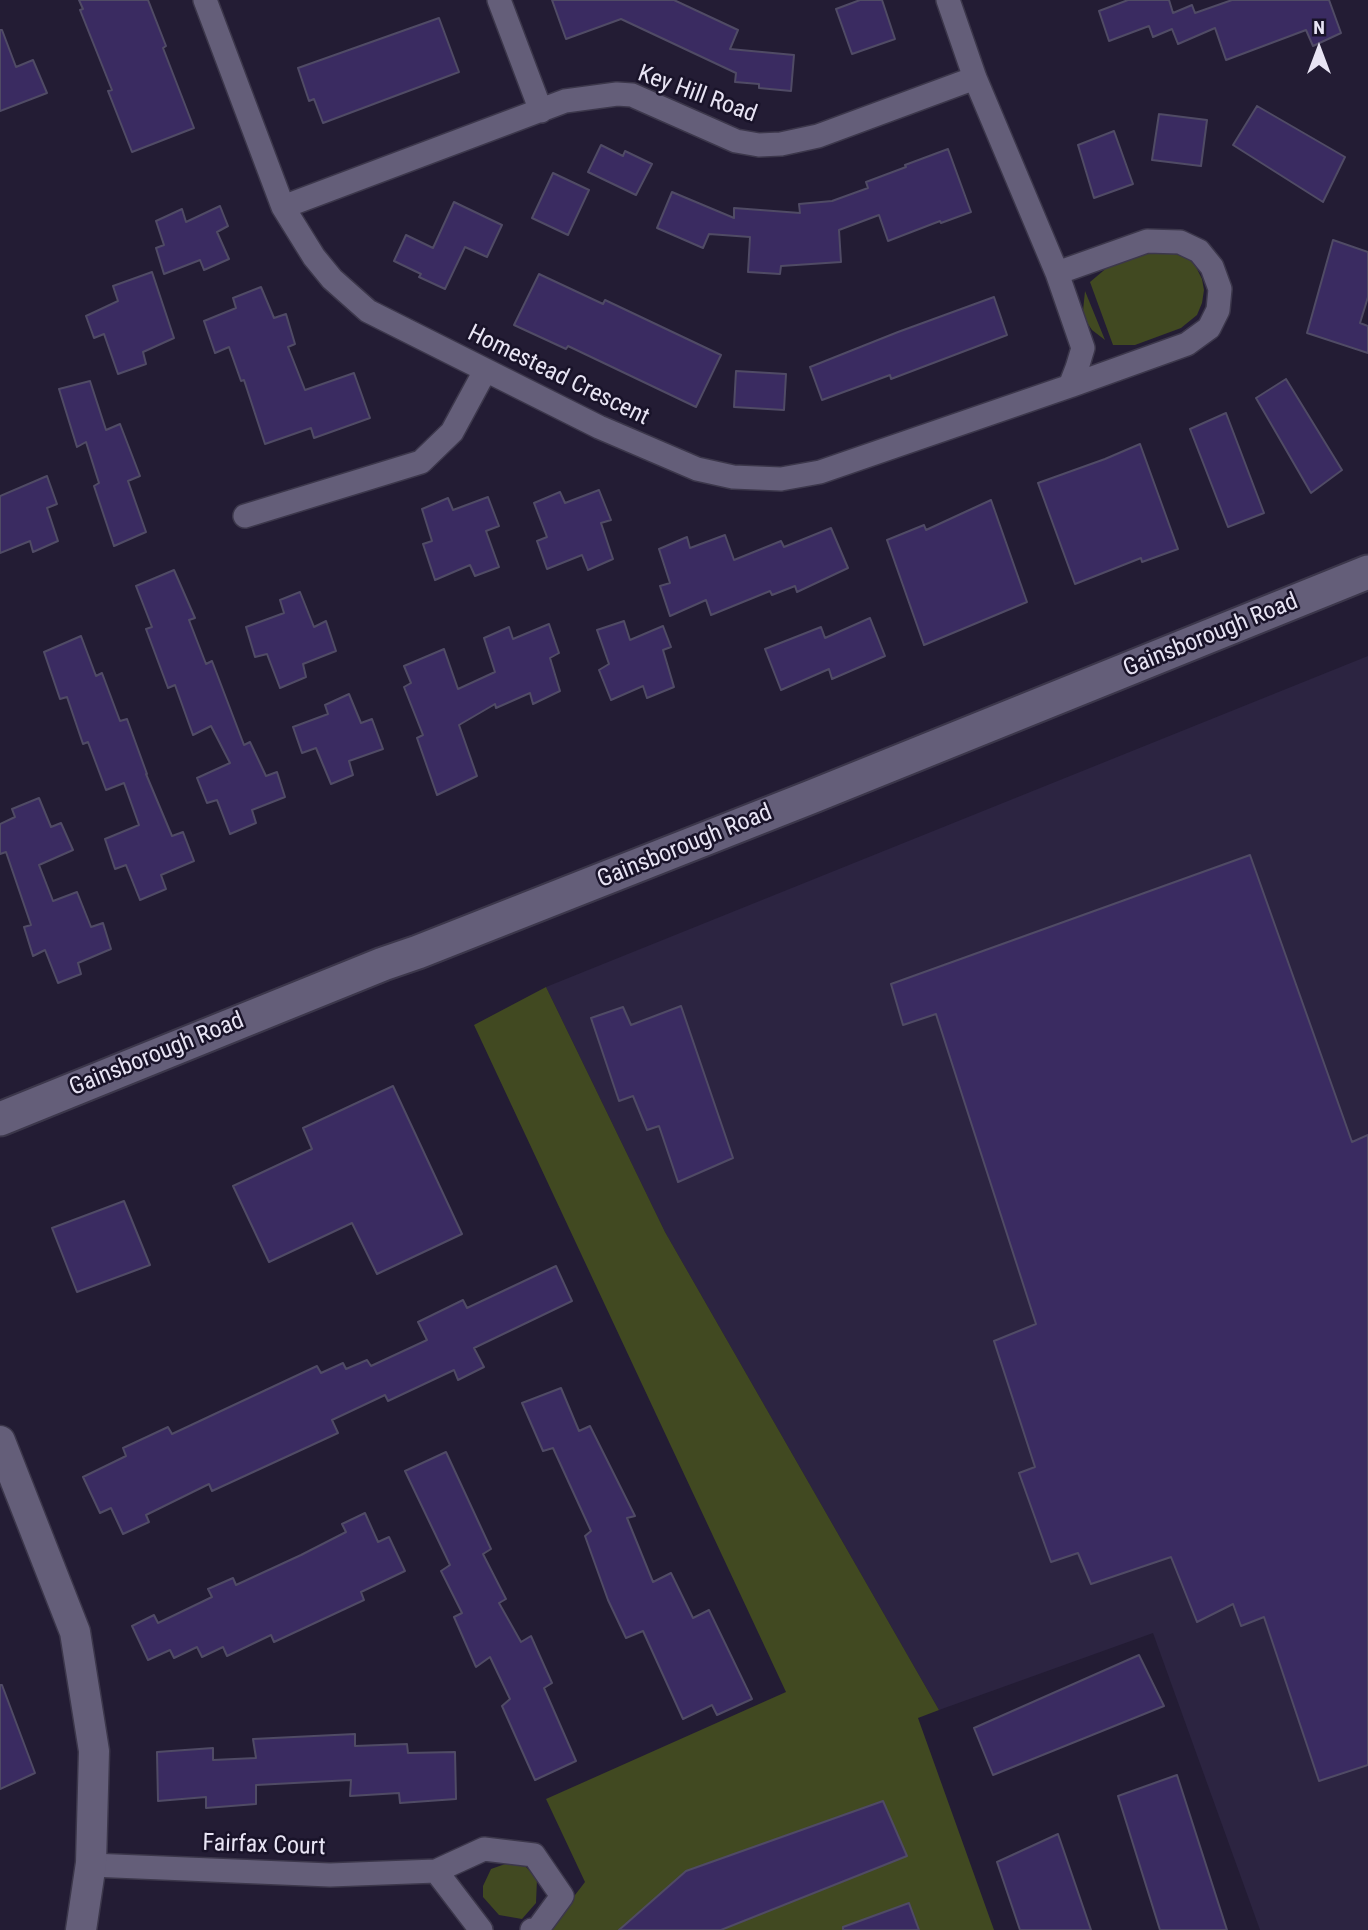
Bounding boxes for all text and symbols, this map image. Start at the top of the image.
north arrow [1284,14,1354,84]
text: N [1313,16,1325,39]
street label: Key Hill Road [634,60,760,130]
street label: Homestead Crescent [463,320,653,432]
street label: Gainsborough Road [1120,588,1302,684]
street label: Gainsborough Road [594,799,776,895]
street label: Gainsborough Road [66,1007,248,1103]
street label: Fairfax Court [202,1829,326,1863]

